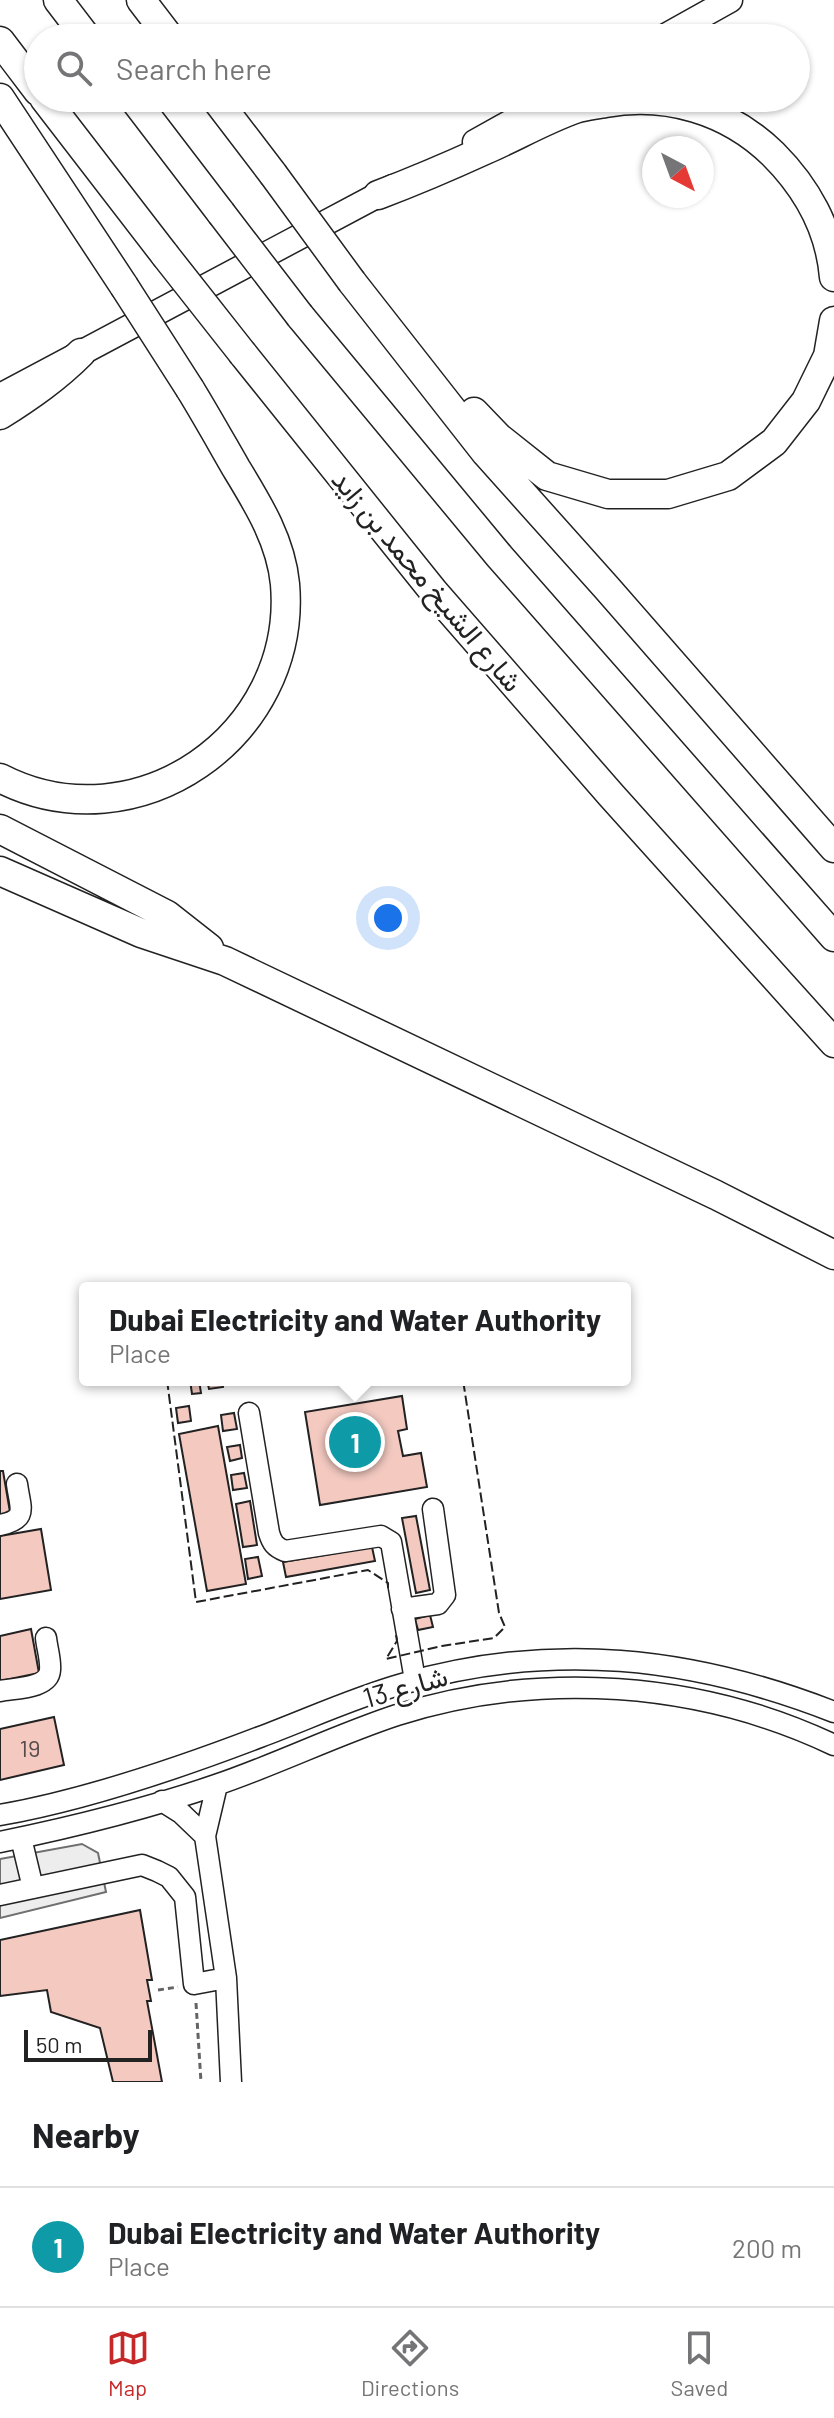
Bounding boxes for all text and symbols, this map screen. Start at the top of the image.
search box [24,24,810,112]
icon: search [52,46,96,90]
text: Search here [116,50,272,86]
north arrow [642,136,714,208]
street label: شارع الشيخ محمد بن زايد [322,462,531,700]
your location [368,898,408,938]
popup [79,1282,631,1386]
text: Dubai Electricity and Water Authority [109,1301,601,1337]
text: Place [109,1337,171,1368]
pin: 1 [329,1412,381,1472]
street label: شارع 13 [359,1658,452,1717]
house number: 19 [20,1733,40,1762]
scale bar [24,2026,152,2062]
text: 50 m [36,2031,82,2057]
text: Nearby [32,2114,140,2155]
text: Dubai Electricity and Water Authority [108,2214,600,2250]
text: 1 [53,2232,63,2263]
text: 200 m [732,2232,802,2263]
text: Place [108,2250,170,2281]
tab: Map [106,2326,150,2400]
tab: Directions [361,2326,459,2400]
tab: Saved [671,2326,728,2400]

